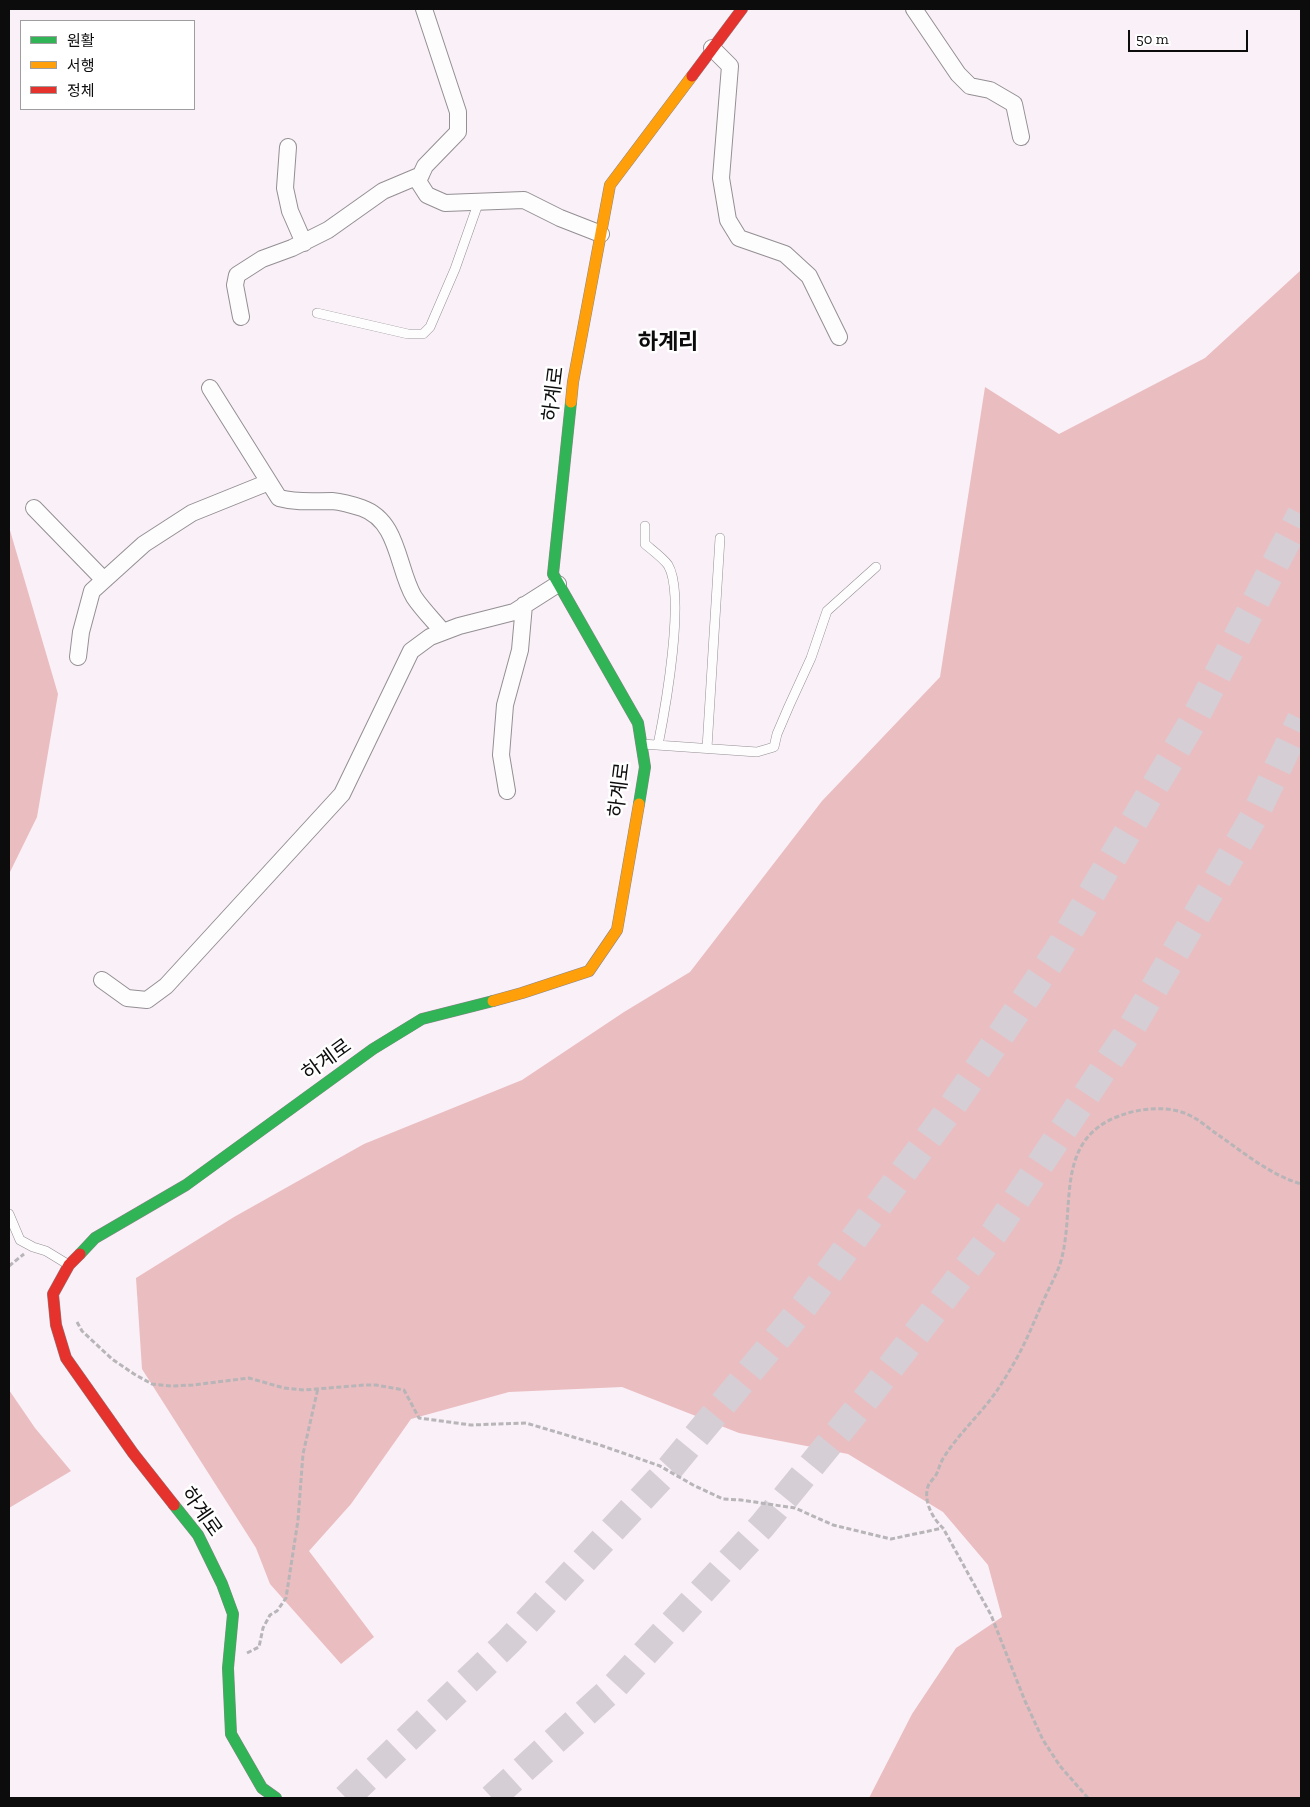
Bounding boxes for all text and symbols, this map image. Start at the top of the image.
legend [20,20,195,110]
scale bar [1130,20,1250,52]
text: 50 m [1136,30,1169,48]
text: 원활 [67,32,95,50]
text: 서행 [67,57,95,75]
text: 정체 [67,82,95,100]
district label: 하계리 [638,330,698,356]
street label: 하계로 [539,365,569,423]
street label: 하계로 [605,761,635,819]
street label: 하계로 [298,1034,356,1086]
street label: 하계로 [175,1483,227,1541]

